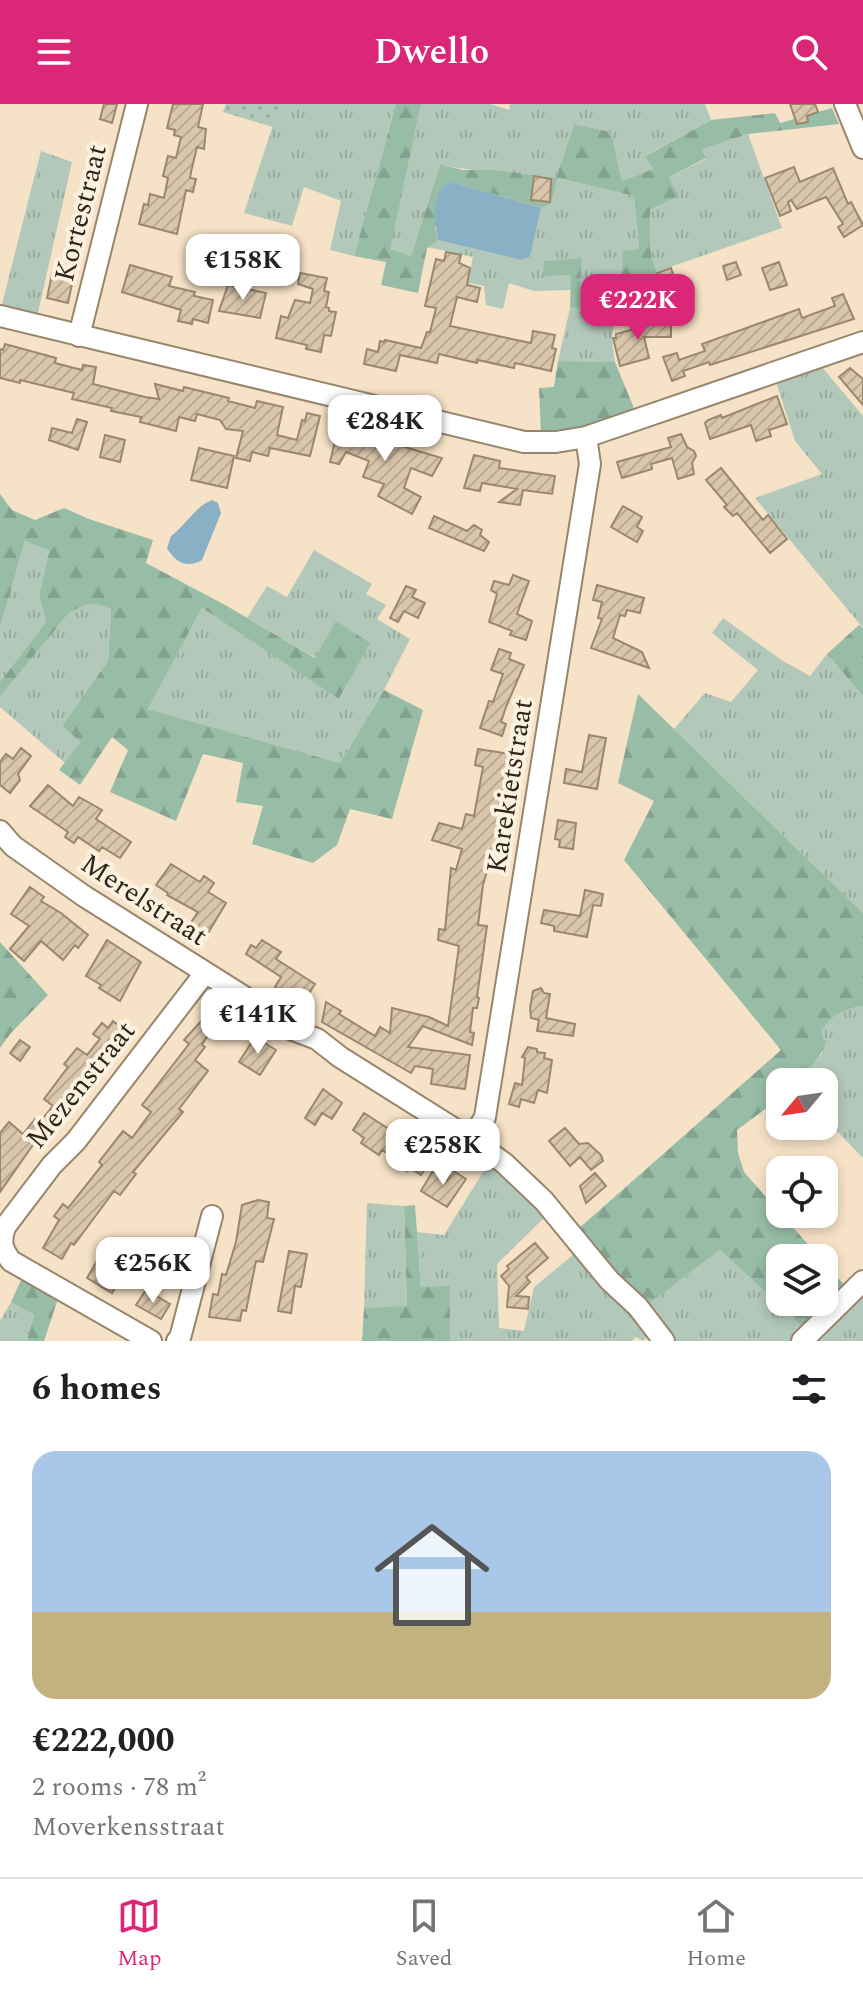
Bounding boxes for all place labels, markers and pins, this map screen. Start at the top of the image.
pin: €158K [187,234,299,302]
pin: €222K [582,274,694,342]
pin: €284K [329,395,441,463]
pin: €141K [202,988,314,1056]
pin: €258K [387,1119,499,1187]
pin: €256K [97,1237,209,1305]

